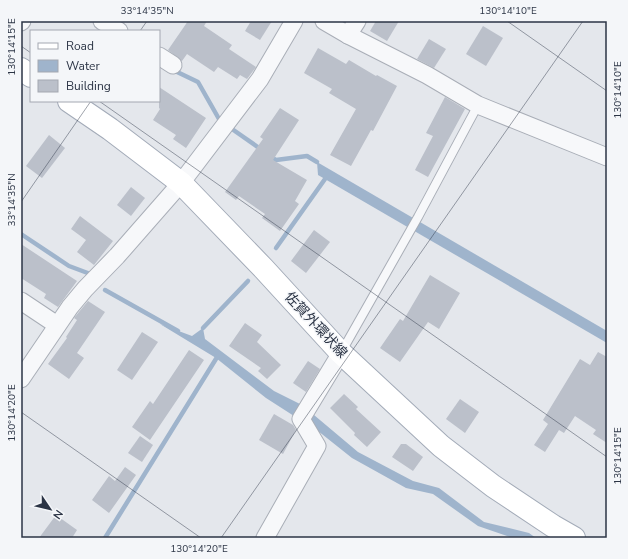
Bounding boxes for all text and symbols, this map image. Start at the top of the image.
text: 33°14'35"N [120,4,174,18]
text: 130°14'10"E [479,4,537,18]
text: 130°14'15"E [5,18,19,76]
legend [30,30,160,102]
text: Road [66,38,94,54]
text: Water [66,58,100,74]
text: 130°14'10"E [611,61,625,119]
text: Building [66,78,111,94]
text: 33°14'35"N [5,173,19,227]
street label: 佐賀外環状線 [280,288,352,362]
text: 130°14'20"E [5,384,19,442]
text: 130°14'15"E [611,427,625,485]
north arrow [30,489,70,529]
text: N [49,507,66,522]
text: 130°14'20"E [170,542,228,556]

